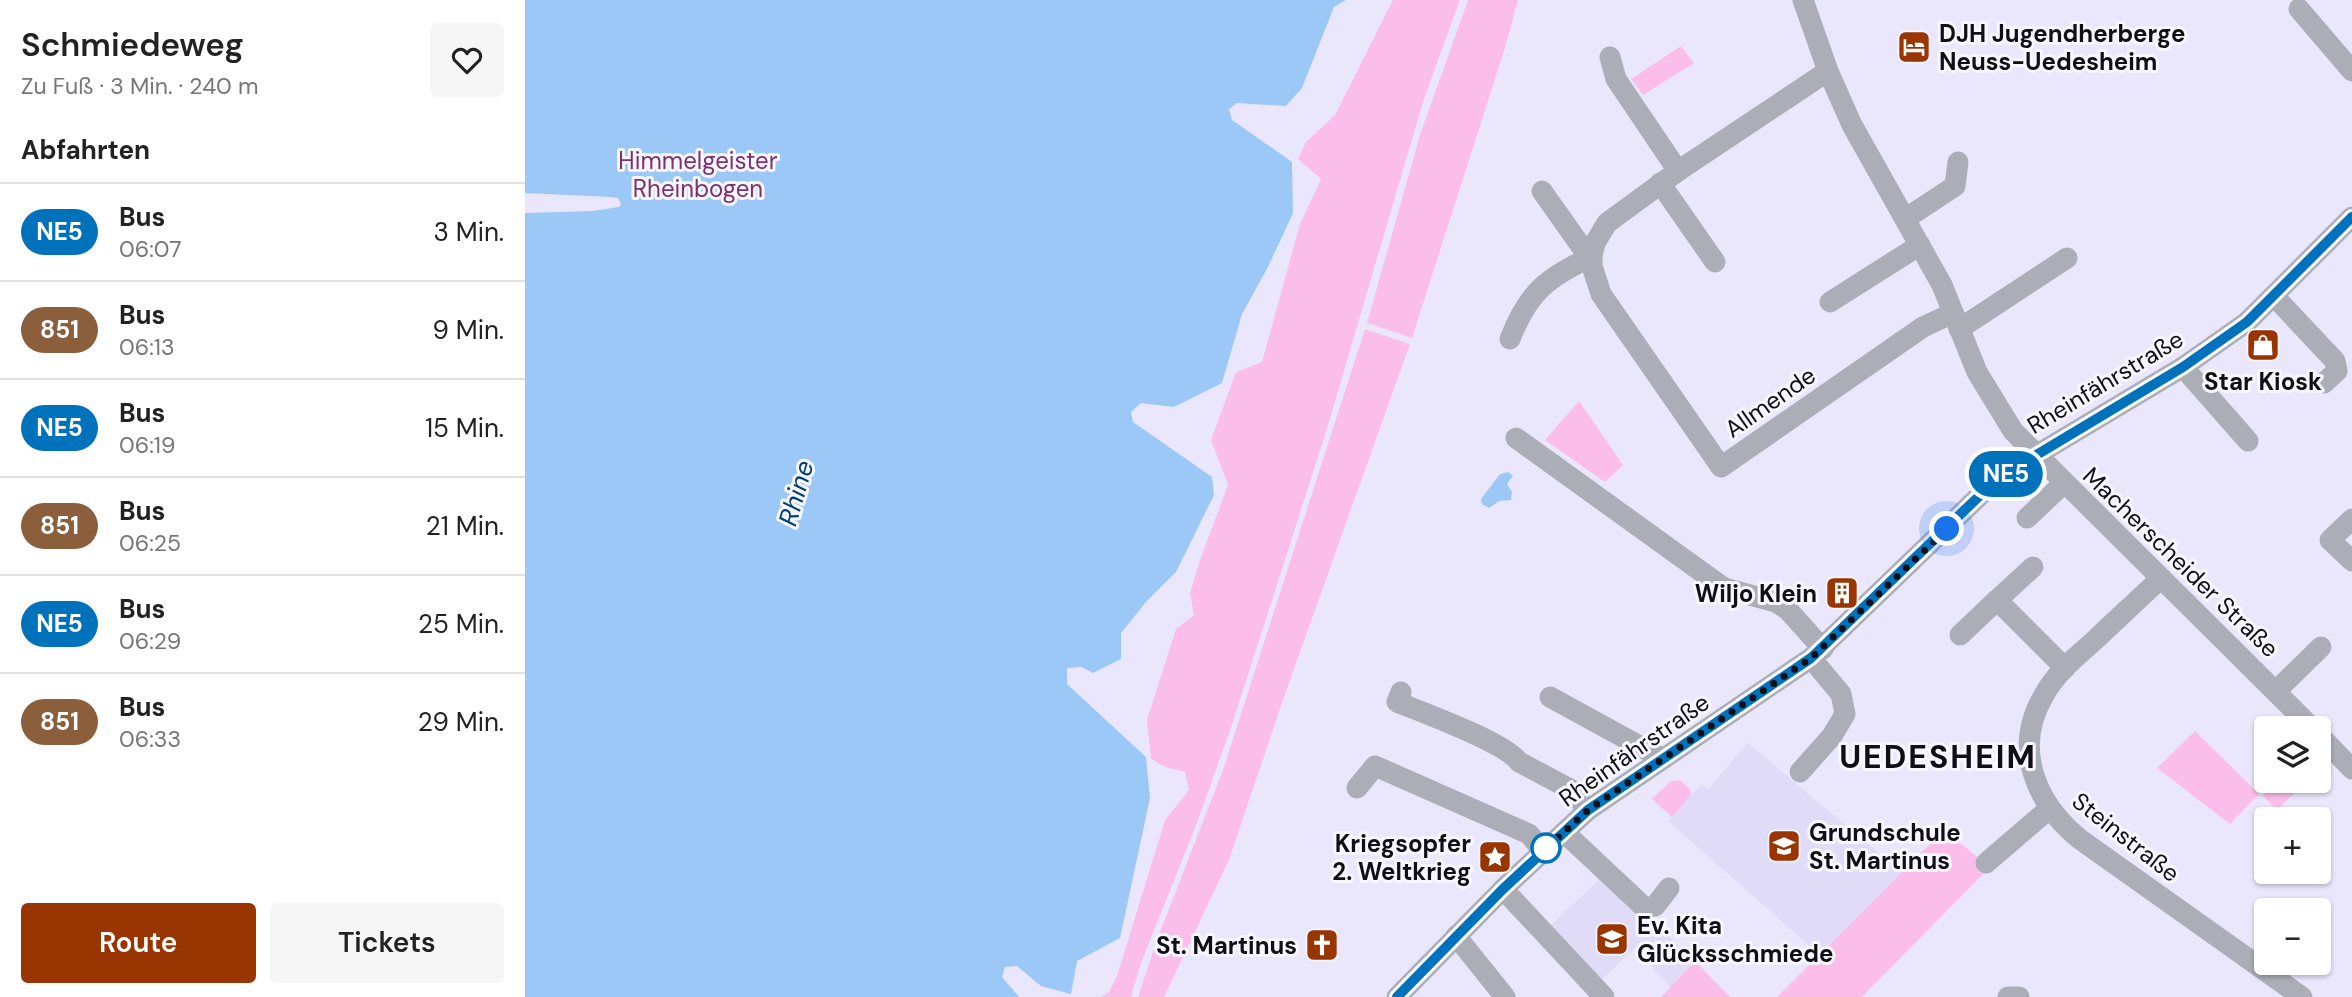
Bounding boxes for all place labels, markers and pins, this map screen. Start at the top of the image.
place label: DJH Jugendherberge Neuss-Uedesheim [1939,18,2185,77]
hotel icon: DJH Jugendherberge Neuss-Uedesheim [1895,28,1933,66]
shop icon: Star Kiosk [2244,326,2282,364]
place label: Star Kiosk [2204,366,2322,397]
building icon: Wiljo Klein [1823,574,1861,612]
place label: Wiljo Klein [1695,578,1817,609]
place label: Grundschule St. Martinus [1809,817,1961,876]
school or university icon: Grundschule St. Martinus [1765,827,1803,865]
place label: Kriegsopfer 2. Weltkrieg [1332,828,1471,887]
unlabelled marker [1531,833,1561,863]
place icon: Kriegsopfer 2. Weltkrieg [1476,838,1514,876]
place label: Ev. Kita Glücksschmiede [1637,910,1833,969]
school or university icon: Ev. Kita Glücksschmiede [1593,920,1631,958]
church icon: St. Martinus [1303,926,1341,964]
place label: St. Martinus [1156,930,1297,961]

